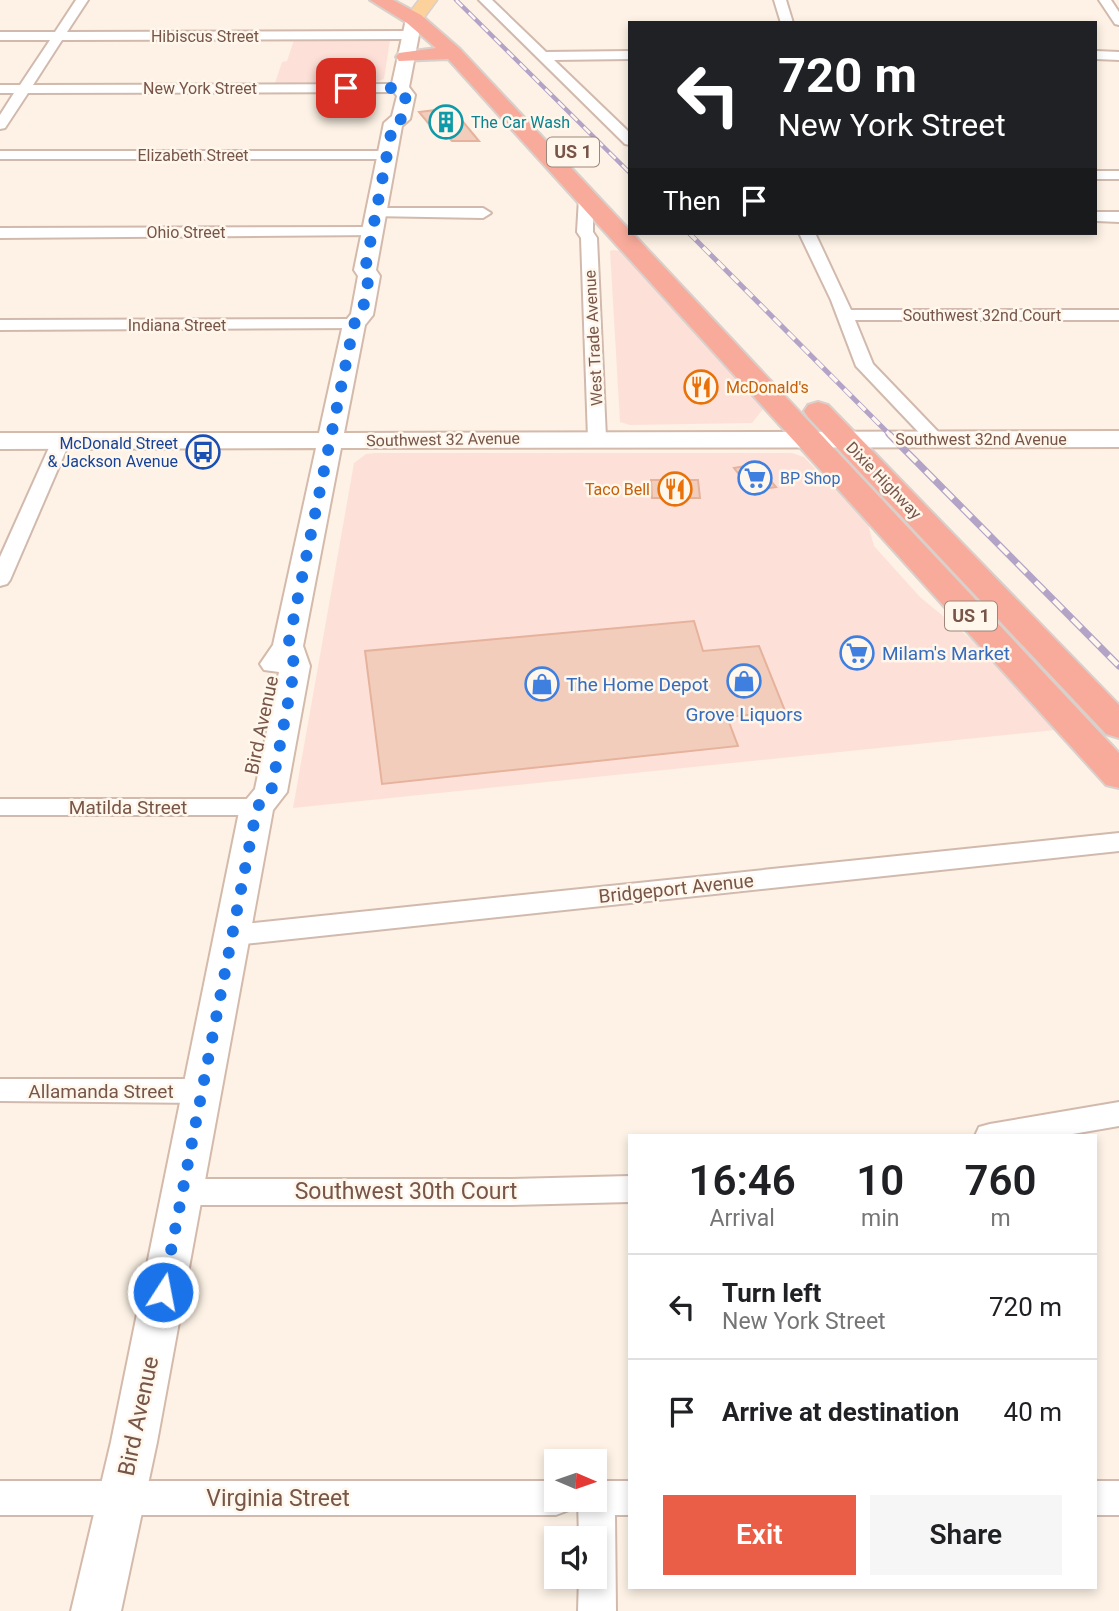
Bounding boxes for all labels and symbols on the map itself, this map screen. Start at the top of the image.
street label: Hibiscus Street [151,27,259,46]
pin [316,58,376,118]
street label: New York Street [143,79,257,98]
building icon: The Car Wash [427,103,465,141]
place label: The Car Wash [471,113,570,132]
road number: US 1 [547,138,599,167]
street label: Elizabeth Street [137,146,249,165]
street label: Ohio Street [146,223,226,242]
street label: West Trade Avenue [580,269,607,406]
street label: Southwest 32nd Court [903,306,1061,325]
street label: Indiana Street [128,316,226,335]
restaurant icon: McDonald's [682,368,720,406]
place label: McDonald's [726,378,809,397]
street label: Southwest 32 Avenue [366,429,520,450]
street label: Southwest 32nd Avenue [895,430,1067,449]
bus stop icon: McDonald Street & Jackson Avenue [184,433,222,471]
place label: McDonald Street & Jackson Avenue [48,434,178,471]
street label: Dixie Highway [842,438,925,523]
supermarket icon: BP Shop [736,459,774,497]
place label: BP Shop [780,469,840,488]
restaurant icon: Taco Bell [656,470,694,508]
place label: Taco Bell [585,480,650,499]
road number: US 1 [945,602,997,630]
supermarket icon: Milam's Market [838,634,876,672]
place label: Milam's Market [882,642,1010,665]
shop icon: Grove Liquors [725,662,763,700]
shop icon: The Home Depot [523,665,561,703]
place label: The Home Depot [566,673,709,696]
street label: Bird Avenue [240,674,283,777]
place label: Grove Liquors [686,703,802,726]
street label: Matilda Street [69,796,187,819]
street label: Bridgeport Avenue [597,869,755,908]
street label: Allamanda Street [28,1080,174,1103]
street label: Southwest 30th Court [295,1178,517,1205]
position arrow [126,1255,200,1329]
street label: Bird Avenue [113,1354,164,1478]
north arrow [544,1449,607,1512]
street label: Virginia Street [206,1485,350,1512]

